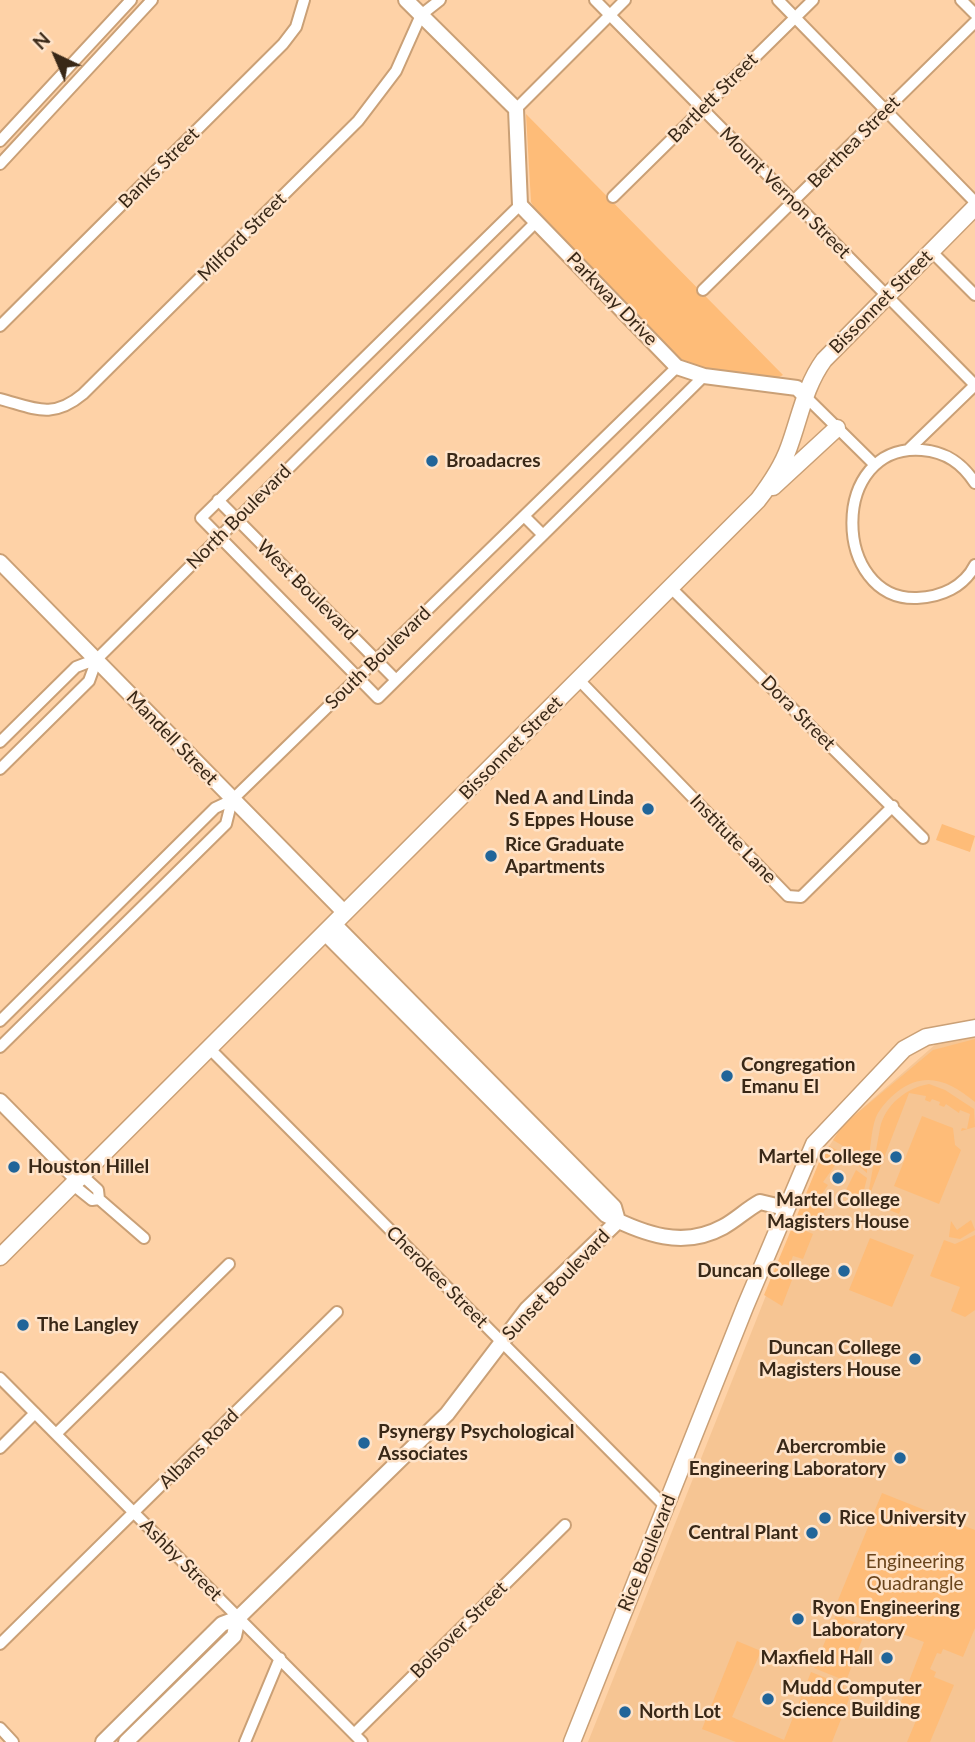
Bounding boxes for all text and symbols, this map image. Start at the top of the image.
north arrow [21,21,91,91]
text: N [28,27,54,54]
street label: Bartlett Street [663,48,763,148]
street label: Berthea Street [803,91,905,193]
street label: Banks Street [114,123,204,213]
street label: Mount Vernon Street [715,123,855,263]
street label: Milford Street [193,188,291,286]
street label: Bissonnet Street [825,246,937,358]
street label: Parkway Drive [562,248,662,350]
place label: Broadacres [446,450,541,472]
marker: Broadacres [424,453,440,469]
street label: North Boulevard [182,460,296,574]
street label: West Boulevard [252,535,362,645]
street label: South Boulevard [320,602,436,714]
street label: Dora Street [756,671,840,755]
street label: Mandell Street [121,686,223,790]
street label: Bissonnet Street [455,692,567,804]
place label: Ned A and Linda S Eppes House [495,787,634,831]
street label: Institute Lane [685,790,781,888]
marker: Ned A and Linda S Eppes House [640,801,656,817]
place label: Rice Graduate Apartments [505,834,624,878]
marker: Rice Graduate Apartments [483,848,499,864]
place label: Congregation Emanu El [741,1054,855,1098]
marker: Congregation Emanu El [719,1068,735,1084]
place label: Martel College [758,1146,882,1168]
marker: Martel College [888,1149,904,1165]
place label: Houston Hillel [28,1156,149,1178]
marker: Houston Hillel [6,1159,22,1175]
marker: Martel College Magisters House [830,1170,846,1186]
place label: Martel College Magisters House [767,1189,909,1233]
street label: Cherokee Street [381,1221,493,1333]
street label: Sunset Boulevard [497,1225,615,1345]
place label: Duncan College [697,1260,830,1282]
marker: Duncan College [836,1263,852,1279]
place label: The Langley [37,1314,139,1336]
marker: The Langley [15,1317,31,1333]
place label: Duncan College Magisters House [759,1337,901,1381]
marker: Duncan College Magisters House [907,1351,923,1367]
street label: Albans Road [154,1404,244,1494]
place label: Psynergy Psychological Associates [378,1421,574,1465]
marker: Psynergy Psychological Associates [356,1435,372,1451]
place label: Abercrombie Engineering Laboratory [689,1436,886,1480]
marker: Abercrombie Engineering Laboratory [892,1450,908,1466]
street label: Rice Boulevard [613,1491,681,1615]
place label: Rice University [839,1507,966,1529]
marker: Rice University [817,1510,833,1526]
street label: Ashby Street [135,1514,227,1606]
place label: Central Plant [688,1522,798,1544]
marker: Central Plant [804,1525,820,1541]
park label: Engineering Quadrangle [866,1551,964,1595]
street label: Bolsover Street [406,1577,512,1683]
place label: Ryon Engineering Laboratory [812,1597,960,1641]
marker: Ryon Engineering Laboratory [790,1611,806,1627]
place label: Maxfield Hall [761,1647,873,1669]
marker: Maxfield Hall [879,1650,895,1666]
place label: Mudd Computer Science Building [782,1677,922,1721]
marker: Mudd Computer Science Building [760,1691,776,1707]
place label: North Lot [639,1701,721,1723]
marker: North Lot [617,1704,633,1720]

